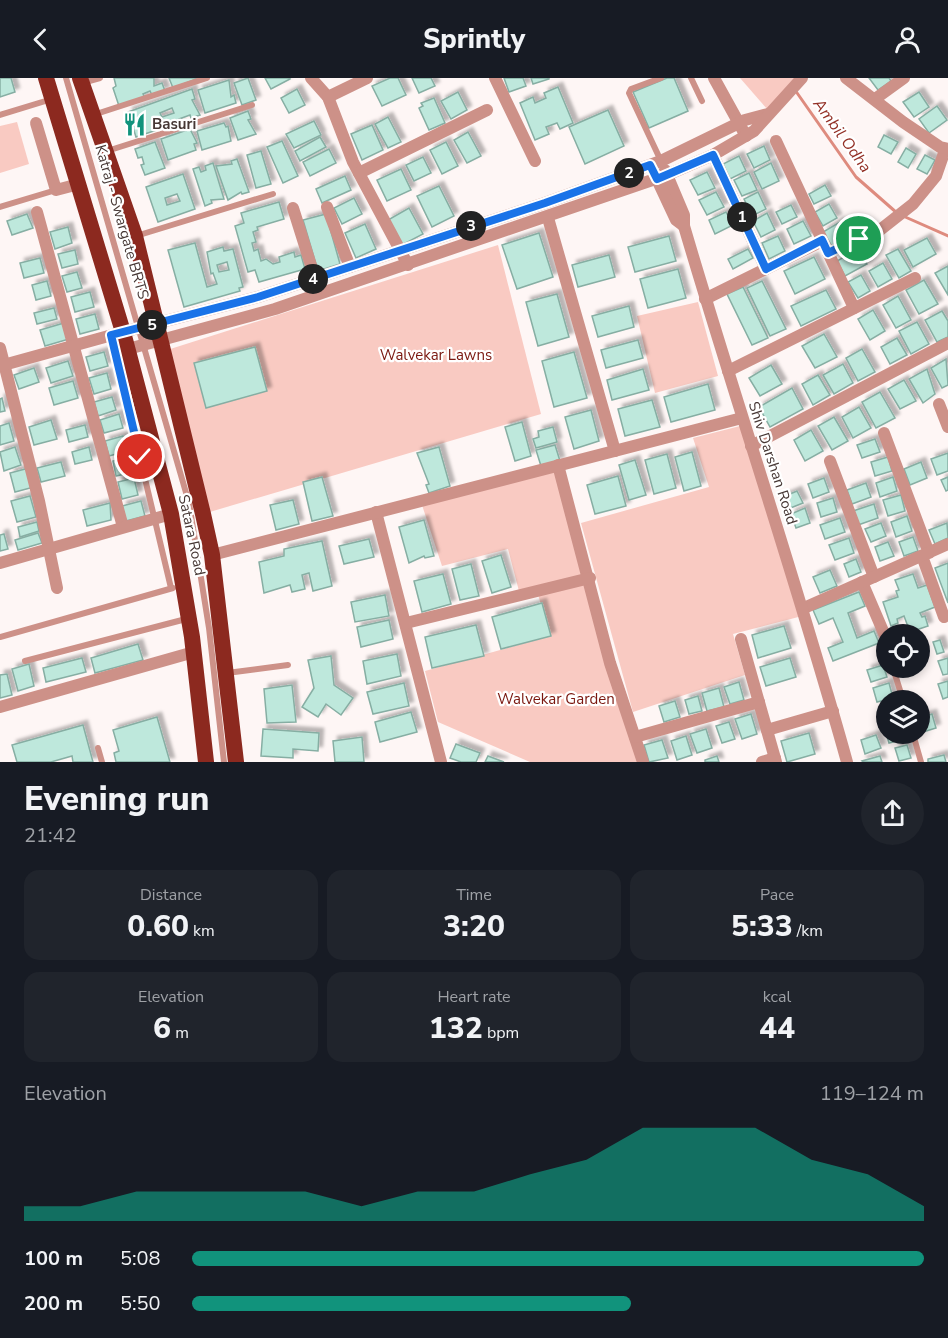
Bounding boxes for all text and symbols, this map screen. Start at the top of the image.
text: Sprintly [423,21,525,58]
icon: back [24,23,57,56]
icon: person [891,23,924,56]
water label: Ambil Odha [807,93,876,177]
restaurant icon: Basuri [121,111,147,137]
place label: Basuri [152,114,196,134]
street label: Katraj - Swargate BRTS [90,142,154,302]
pin: 2 [614,158,644,188]
text: 2 [624,162,634,184]
pin: 1 [727,202,757,232]
text: 1 [737,206,747,228]
pin: 3 [456,211,486,241]
pin [833,213,884,264]
text: 3 [466,215,476,237]
icon: arrive [842,222,875,255]
pin: 4 [298,264,328,294]
text: 4 [308,268,318,290]
pin: 5 [137,310,167,340]
text: 5 [147,314,157,336]
park label: Walvekar Lawns [380,345,492,365]
street label: Shiv Darshan Road [744,399,802,527]
pin [114,431,165,482]
icon: check [123,440,156,473]
street label: Satara Road [174,493,210,577]
map controls [876,624,930,744]
button: locate [876,624,930,678]
park label: Walvekar Garden [497,689,615,709]
button: layers [876,690,930,744]
text: Evening run [24,777,209,822]
button: share [861,782,924,845]
text: 21:42 [24,822,77,849]
text: Distance [140,884,202,906]
text: Time [456,884,492,906]
text: Pace [760,884,794,906]
text: 0.60 [127,906,189,947]
text: 3:20 [443,906,505,947]
text: 5:33 [731,906,793,947]
text: km [189,920,215,942]
text: /km [793,920,823,942]
text: Elevation [138,986,204,1008]
text: Heart rate [437,986,511,1008]
text: kcal [763,986,791,1008]
text: 6 [153,1008,171,1049]
text: 132 [429,1008,483,1049]
text: 44 [759,1008,795,1049]
text: m [171,1022,189,1044]
text: bpm [483,1022,519,1044]
text: Elevation [24,1080,107,1107]
text: 119–124 m [820,1080,924,1107]
text: 100 m [24,1245,83,1272]
text: 5:08 [120,1245,161,1272]
text: 200 m [24,1290,83,1317]
text: 5:50 [120,1290,161,1317]

